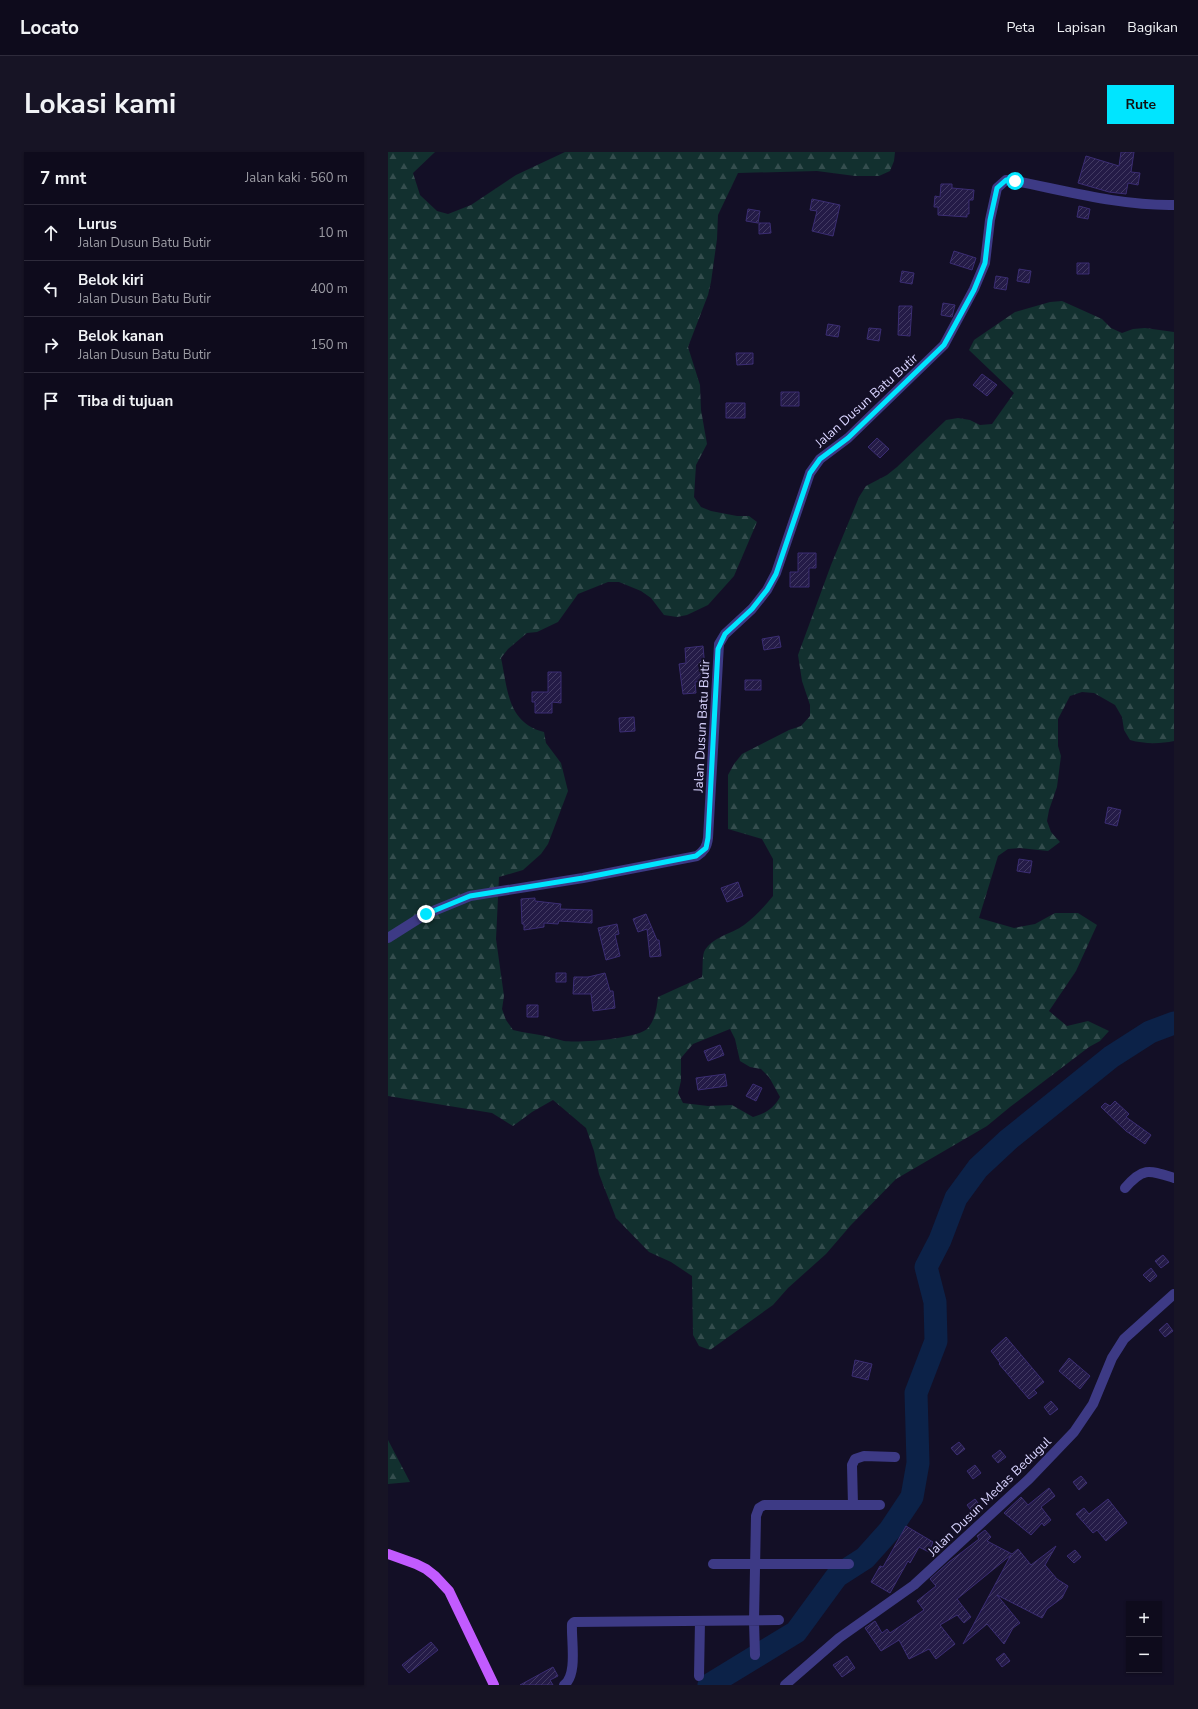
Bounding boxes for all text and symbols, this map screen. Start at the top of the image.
text: Locato [20,15,79,41]
text: Peta [1007,18,1035,37]
text: Lapisan [1057,18,1105,37]
text: Bagikan [1127,18,1178,37]
text: Lokasi kami [24,85,176,123]
button: Rute [1107,85,1174,124]
text: 7 mnt [40,167,86,190]
text: Jalan kaki · 560 m [245,169,348,187]
route start [1006,172,1024,190]
text: Lurus [78,214,117,234]
icon: ahead [40,222,62,244]
text: 10 m [318,224,348,242]
text: Jalan Dusun Batu Butir [78,234,211,252]
text: Belok kiri [78,270,143,290]
icon: left [40,278,62,300]
text: 400 m [310,280,348,298]
text: Jalan Dusun Batu Butir [78,290,211,308]
text: Belok kanan [78,326,164,346]
icon: right [40,334,62,356]
text: 150 m [310,336,348,354]
text: Jalan Dusun Batu Butir [78,346,211,364]
street label: Jalan Dusun Batu Butir [811,349,922,453]
icon: arrive [40,390,62,412]
text: Tiba di tujuan [78,391,173,411]
street label: Jalan Dusun Batu Butir [689,659,714,794]
route end [417,905,435,923]
street label: Jalan Dusun Medas Bedugul [923,1433,1055,1561]
map controls [1126,1601,1162,1673]
button: + [1126,1601,1162,1637]
button: − [1126,1637,1162,1673]

